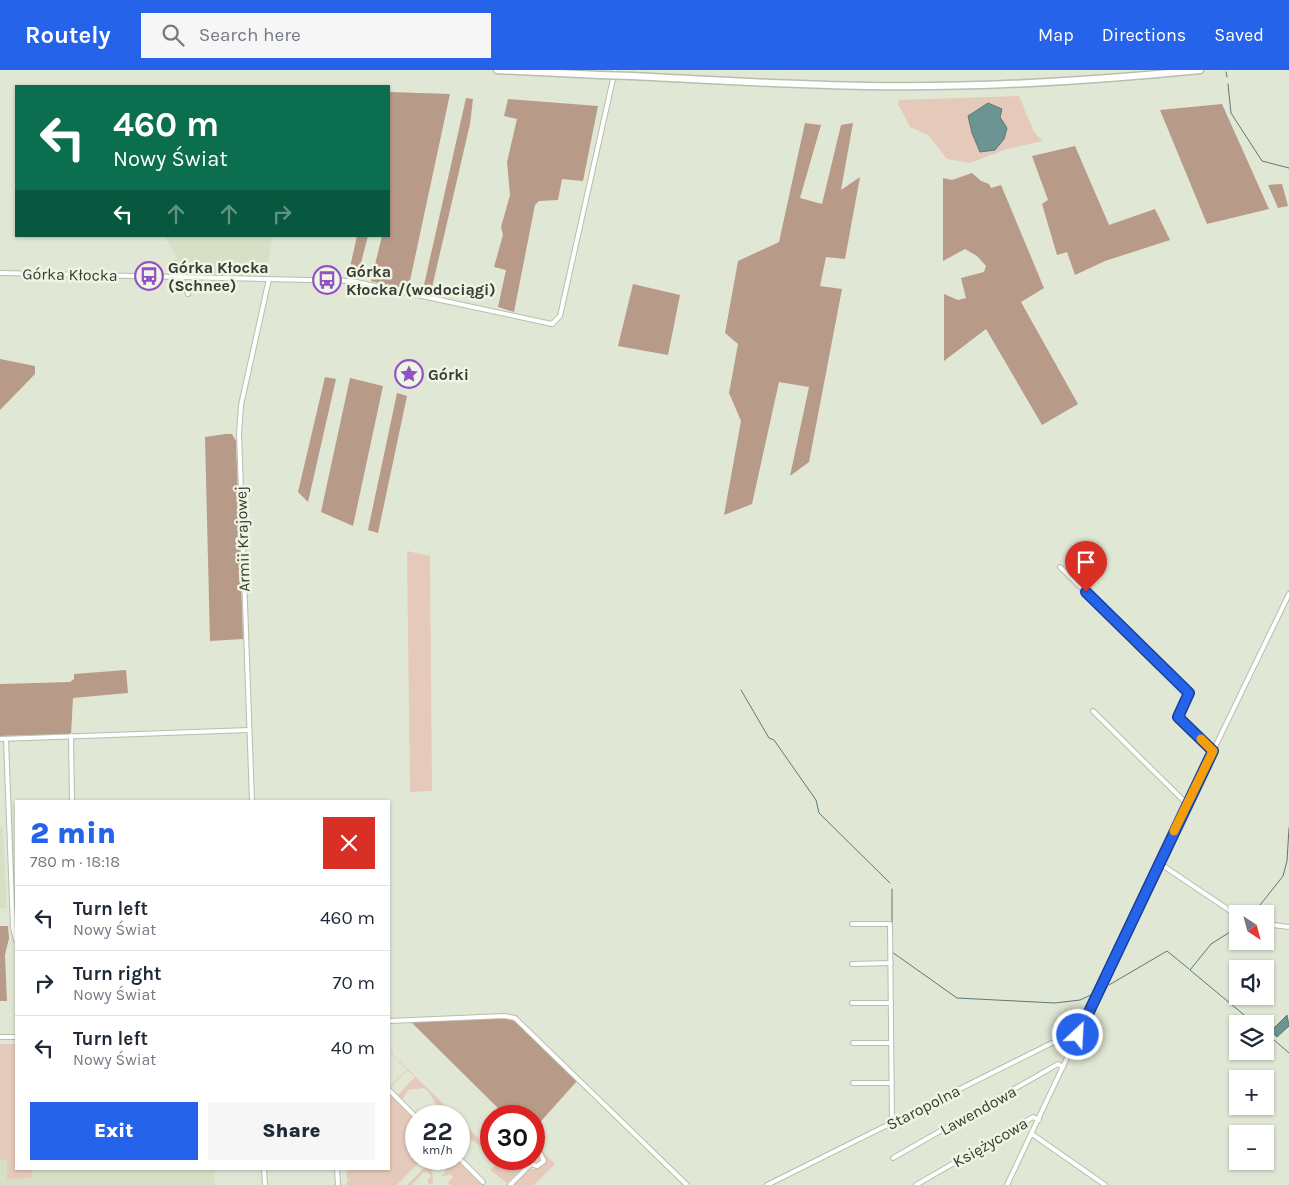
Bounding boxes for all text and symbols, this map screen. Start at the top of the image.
search box [141,13,491,58]
text: Routely [25,21,111,49]
icon: search [159,21,187,49]
text: Search here [199,24,301,46]
text: Map [1038,24,1074,46]
text: Directions [1102,24,1186,46]
text: Saved [1214,24,1264,46]
text: 460 m [113,104,219,145]
icon: left [30,105,95,170]
text: Nowy Świat [113,146,228,172]
icon: left [109,200,137,228]
icon: ahead [162,200,190,228]
icon: ahead [215,200,243,228]
icon: right [268,200,296,228]
place label: Górka Kłocka (Schnee) [168,258,269,295]
bus stop icon: Górka Kłocka (Schnee) [134,261,164,291]
place label: Górka Kłocka/(wodociągi) [346,262,496,299]
street label: Górka Kłocka [22,264,118,285]
bus stop icon: Górka Kłocka/(wodociągi) [312,265,342,295]
place icon: Górki [394,359,424,389]
place label: Górki [428,365,469,384]
street label: Armii Krajowej [231,486,254,592]
pin [1065,541,1107,592]
icon: arrive [1072,548,1100,576]
text: 2 min [30,815,116,851]
button: close [323,817,375,869]
text: 780 m · 18:18 [30,852,120,871]
text: Turn left [73,898,148,920]
icon: left [30,904,58,932]
north arrow [1229,905,1274,950]
map controls [1229,905,1274,1170]
text: 460 m [320,907,375,929]
text: Nowy Świat [73,920,156,939]
button: sound [1229,960,1274,1005]
text: Turn right [73,963,162,985]
icon: right [30,969,58,997]
text: 70 m [333,972,375,994]
text: Nowy Świat [73,985,156,1004]
position arrow [1051,1008,1103,1060]
button: layers [1229,1015,1274,1060]
text: Turn left [73,1028,148,1050]
icon: left [30,1034,58,1062]
text: 40 m [331,1037,375,1059]
text: Nowy Świat [73,1050,156,1069]
button: + [1229,1070,1274,1115]
street label: Staropolna [883,1081,963,1134]
street label: Lawendowa [937,1082,1020,1139]
button: Exit [30,1102,198,1160]
button: Share [208,1102,375,1160]
speed limit sign: 30 [480,1105,545,1170]
street label: Księżycowa [949,1113,1031,1172]
text: 22 [422,1117,453,1146]
button: − [1229,1125,1274,1170]
text: km/h [422,1143,453,1157]

